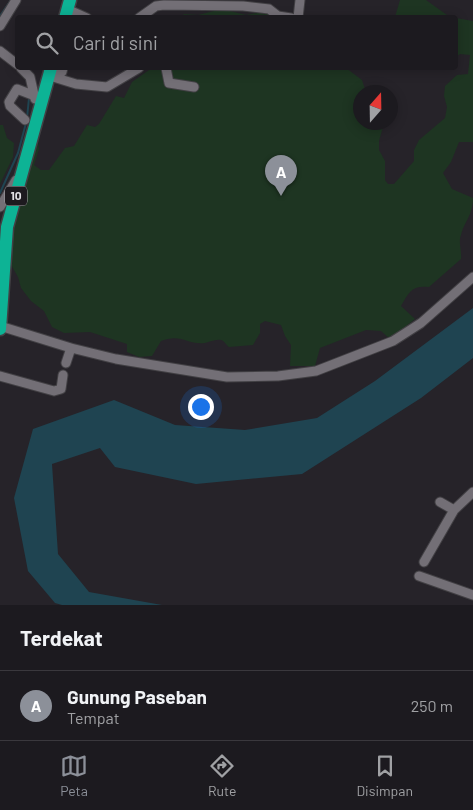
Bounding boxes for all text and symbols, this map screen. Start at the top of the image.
search box [15,15,458,70]
icon: search [33,29,61,57]
text: Cari di sini [73,31,158,54]
north arrow [353,85,398,130]
pin: A [265,155,297,196]
road number: 10 [5,187,27,206]
your location [188,394,214,420]
text: Terdekat [20,625,103,650]
text: Gunung Paseban [67,685,207,708]
text: A [31,696,41,715]
text: 250 m [411,696,453,715]
text: Tempat [67,708,120,727]
tab: Peta [60,752,88,799]
tab: Rute [208,752,236,799]
tab: Disimpan [356,752,413,799]

